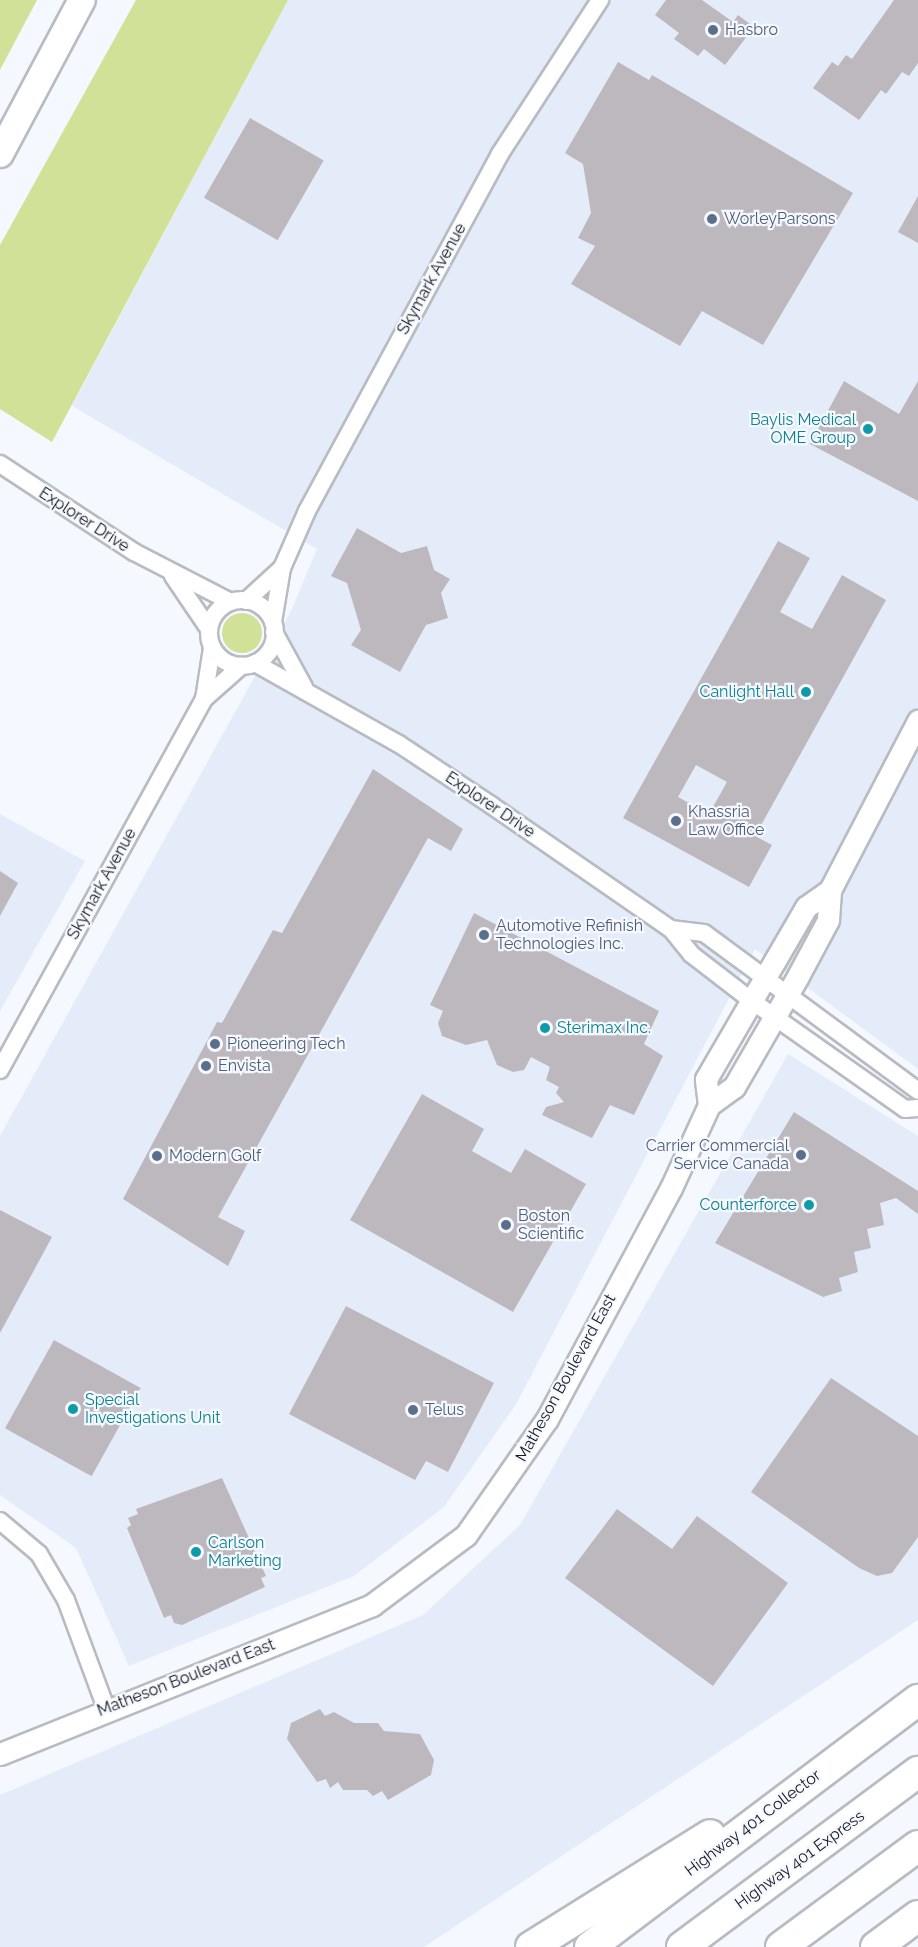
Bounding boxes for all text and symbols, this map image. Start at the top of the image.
place label: Hasbro [725,20,778,40]
marker: Hasbro [706,23,720,37]
place label: WorleyParsons [724,209,835,229]
marker: WorleyParsons [705,212,719,226]
street label: Skymark Avenue [393,220,471,338]
place label: Baylis Medical OME Group [750,410,856,448]
marker: Baylis Medical OME Group [861,422,875,436]
street label: Explorer Drive [35,484,133,556]
place label: Canlight Hall [699,682,794,702]
marker: Canlight Hall [799,685,813,699]
street label: Explorer Drive [441,768,539,842]
place label: Khassria Law Office [688,802,765,840]
marker: Khassria Law Office [669,814,683,828]
street label: Skymark Avenue [63,825,141,943]
place label: Automotive Refinish Technologies Inc. [496,916,643,954]
marker: Automotive Refinish Technologies Inc. [477,928,491,942]
place label: Sterimax Inc. [557,1018,651,1038]
marker: Sterimax Inc. [538,1021,552,1035]
place label: Pioneering Tech [227,1034,346,1054]
marker: Pioneering Tech [208,1037,222,1051]
place label: Envista [218,1056,271,1076]
marker: Envista [199,1059,213,1073]
place label: Carrier Commercial Service Canada [645,1136,789,1174]
place label: Modern Golf [169,1146,261,1166]
marker: Carrier Commercial Service Canada [794,1148,808,1162]
marker: Modern Golf [150,1149,164,1163]
place label: Counterforce [700,1195,797,1215]
marker: Counterforce [802,1198,816,1212]
place label: Boston Scientific [518,1206,584,1244]
marker: Boston Scientific [499,1218,513,1232]
street label: Matheson Boulevard East [512,1291,620,1465]
place label: Special Investigations Unit [85,1390,221,1428]
place label: Telus [425,1400,464,1420]
marker: Special Investigations Unit [66,1402,80,1416]
marker: Telus [406,1403,420,1417]
place label: Carlson Marketing [208,1533,282,1571]
marker: Carlson Marketing [189,1545,203,1559]
street label: Matheson Boulevard East [95,1635,277,1721]
street label: Highway 401 Collector [681,1766,825,1880]
street label: Highway 401 Express [731,1806,869,1914]

